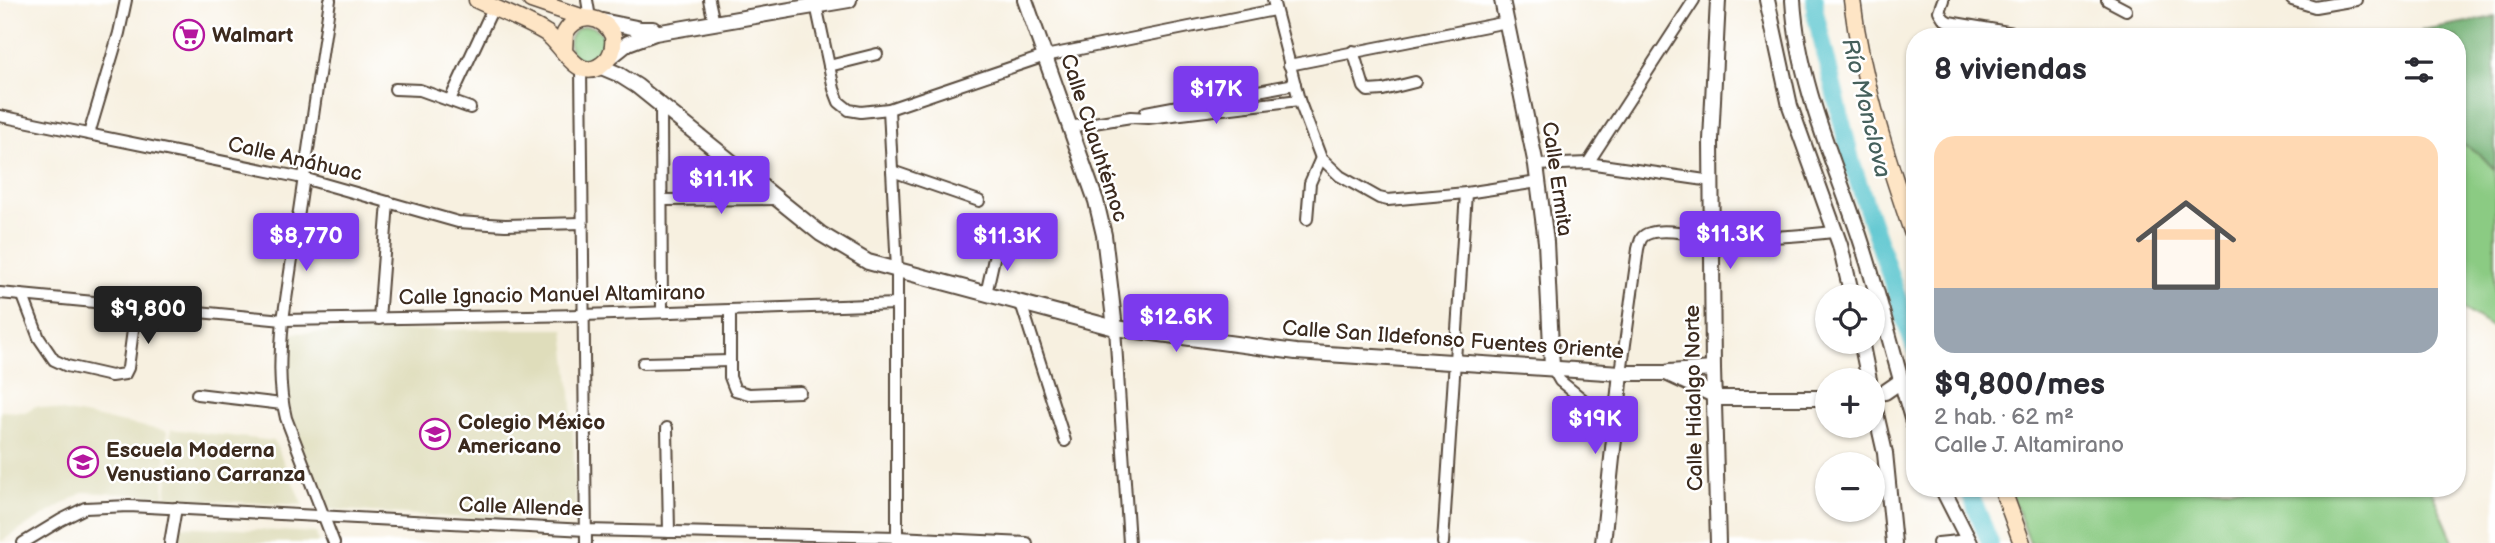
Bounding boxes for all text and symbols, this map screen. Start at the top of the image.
supermarket icon: Walmart [172,18,206,52]
place label: Walmart [212,23,293,48]
water label: Río Monclova [1835,35,1897,181]
street label: Calle Cuauhtémoc [1055,51,1133,225]
icon: filters [2400,51,2438,89]
text: 8 viviendas [1934,52,2087,88]
pin: $17K [1175,66,1257,126]
text: $17K [1189,75,1243,103]
street label: Calle Ermita [1537,120,1577,238]
street label: Calle Anáhuac [225,131,365,187]
pin: $11.1K [664,156,778,216]
text: $11.1K [689,165,753,193]
icon: home [2123,182,2249,308]
pin: $11.3K [1673,212,1787,271]
pin: $8,770 [249,214,363,273]
pin: $11.3K [950,214,1064,273]
text: $11.3K [1696,220,1764,248]
text: $8,770 [269,222,343,250]
text: $11.3K [973,222,1041,250]
street label: Calle Ignacio Manuel Altamirano [398,280,706,310]
map controls [1815,284,1885,522]
button: locate [1815,284,1885,354]
pin: $9,800 [91,286,205,346]
pin: $12.6K [1119,294,1233,354]
text: $9,800 [110,295,186,323]
text: $12.6K [1139,303,1213,331]
street label: Calle Hidalgo Norte [1680,305,1708,491]
street label: Calle San Ildefonso Fuentes Oriente [1281,316,1625,364]
text: $9,800/mes [1934,367,2105,403]
button: + [1815,368,1885,438]
pin: $19K [1554,396,1636,456]
text: 2 hab. · 62 m² [1934,403,2074,431]
text: $19K [1568,405,1622,433]
place label: Colegio México Americano [457,410,605,459]
school or university icon: Colegio México Americano [418,417,452,451]
text: Calle J. Altamirano [1934,431,2124,459]
place label: Escuela Moderna Venustiano Carranza [106,438,306,487]
school or university icon: Escuela Moderna Venustiano Carranza [66,445,100,479]
button: − [1815,452,1885,522]
street label: Calle Allende [458,492,584,522]

